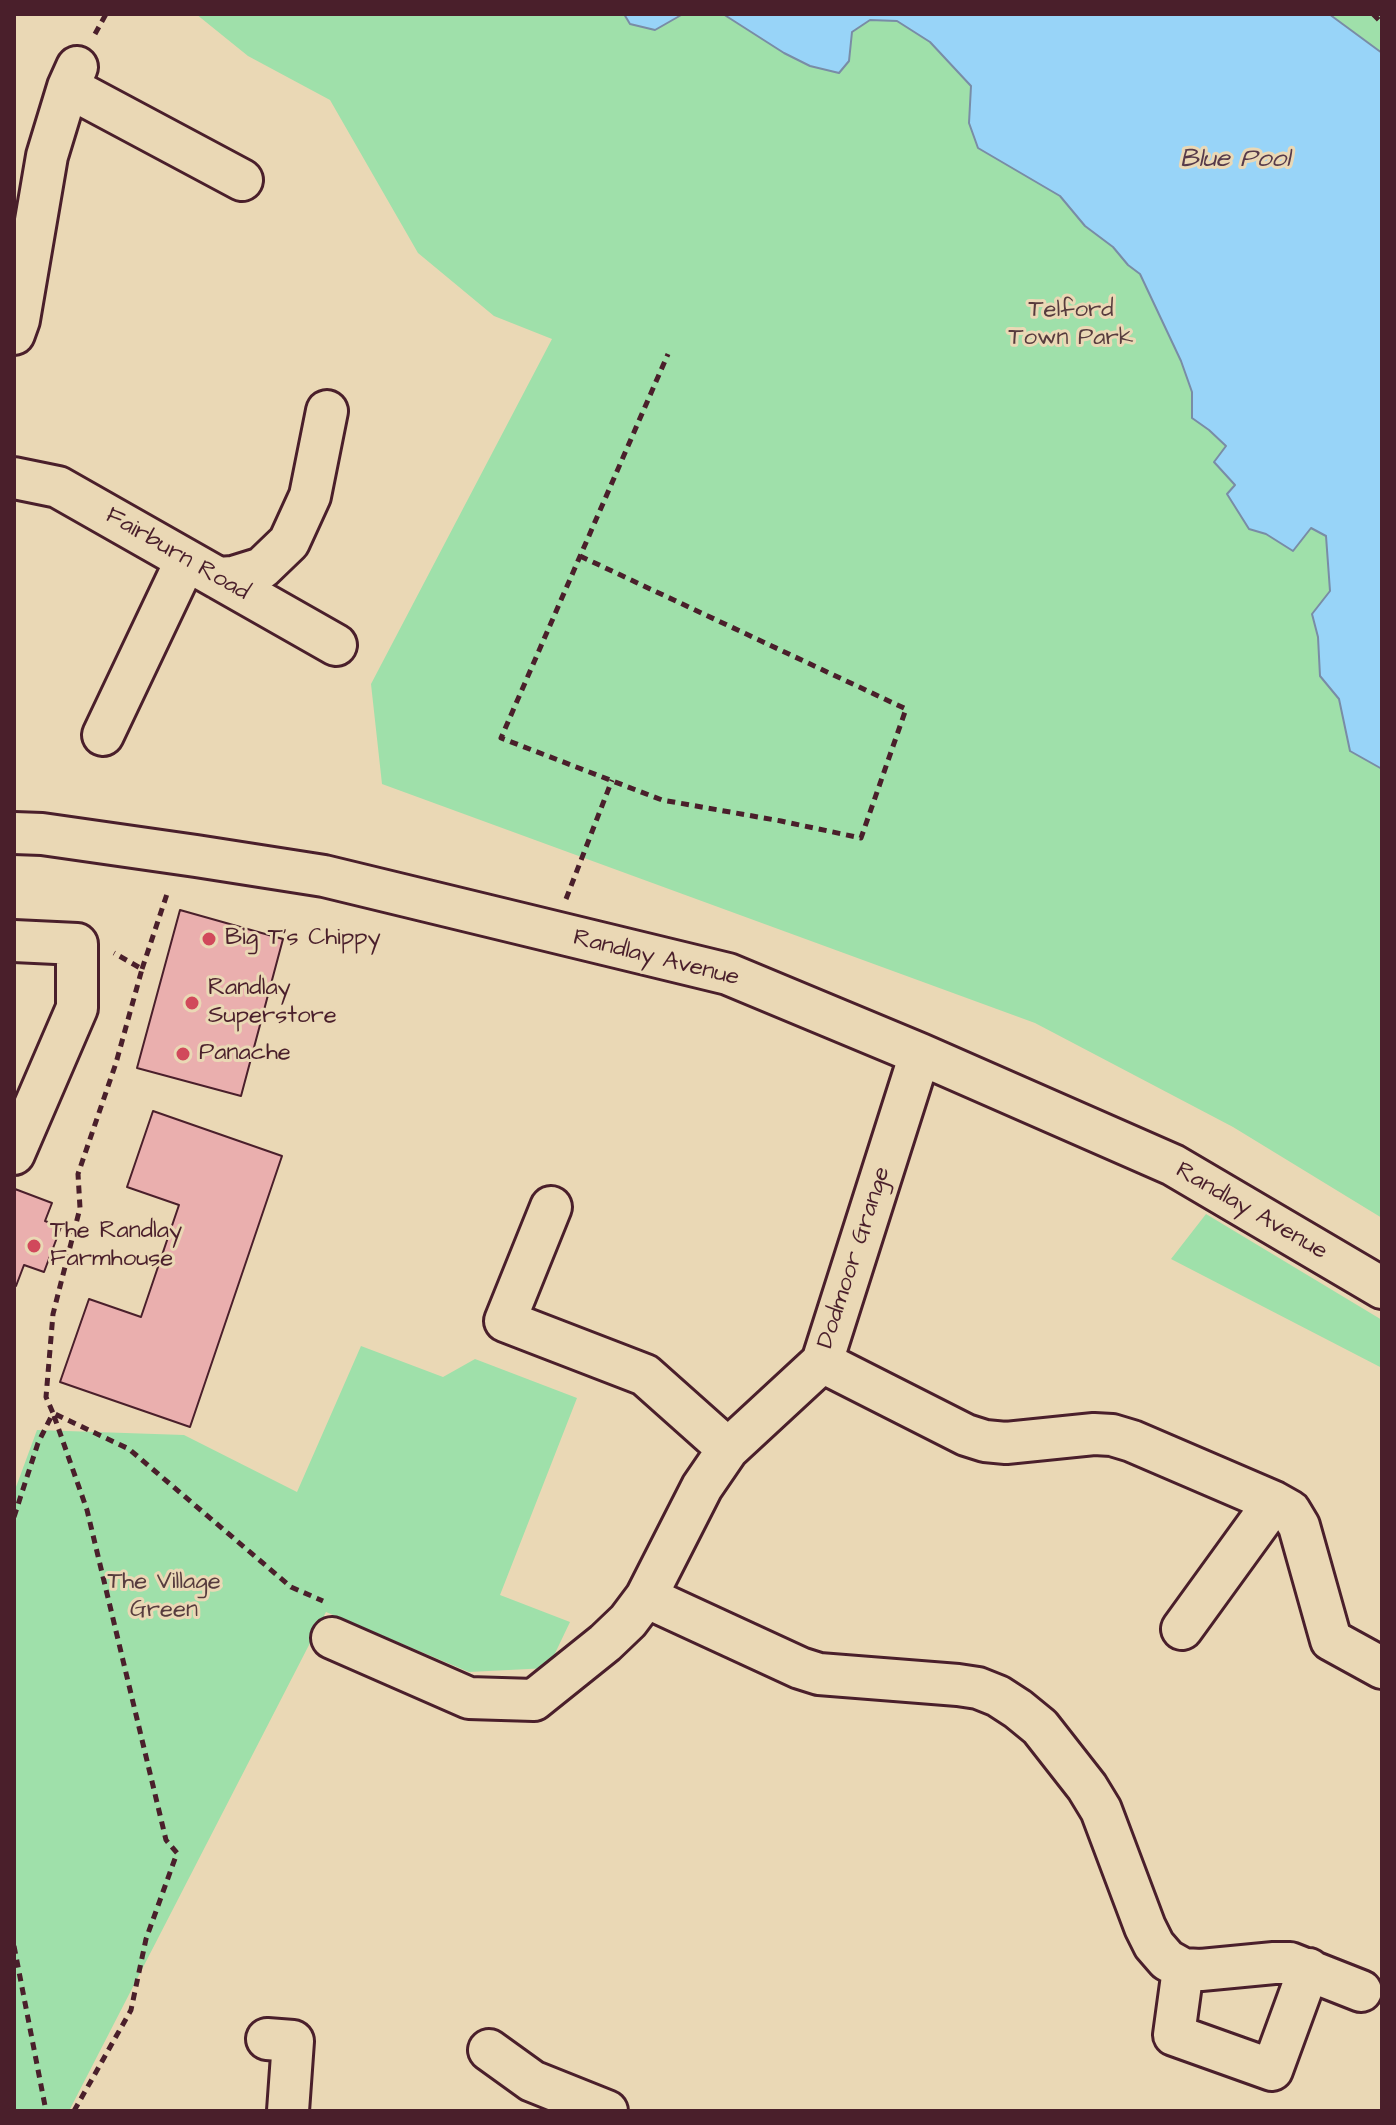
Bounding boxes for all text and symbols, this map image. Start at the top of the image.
water label: Blue Pool [1180,145,1290,177]
park label: Telford Town Park [1009,297,1133,353]
street label: Fairburn Road [100,502,254,608]
street label: Randlay Avenue [570,924,742,994]
place label: Big T's Chippy [225,925,381,953]
marker: Big T's Chippy [200,930,218,948]
place label: Randlay Superstore [208,975,337,1031]
marker: Randlay Superstore [183,994,201,1012]
place label: Panache [199,1040,291,1068]
marker: Panache [174,1045,192,1063]
street label: Randlay Avenue [1170,1157,1332,1267]
street label: Dodmoor Grange [812,1164,898,1352]
place label: The Randlay Farmhouse [50,1218,182,1274]
marker: The Randlay Farmhouse [25,1237,43,1255]
park label: The Village Green [107,1569,221,1625]

